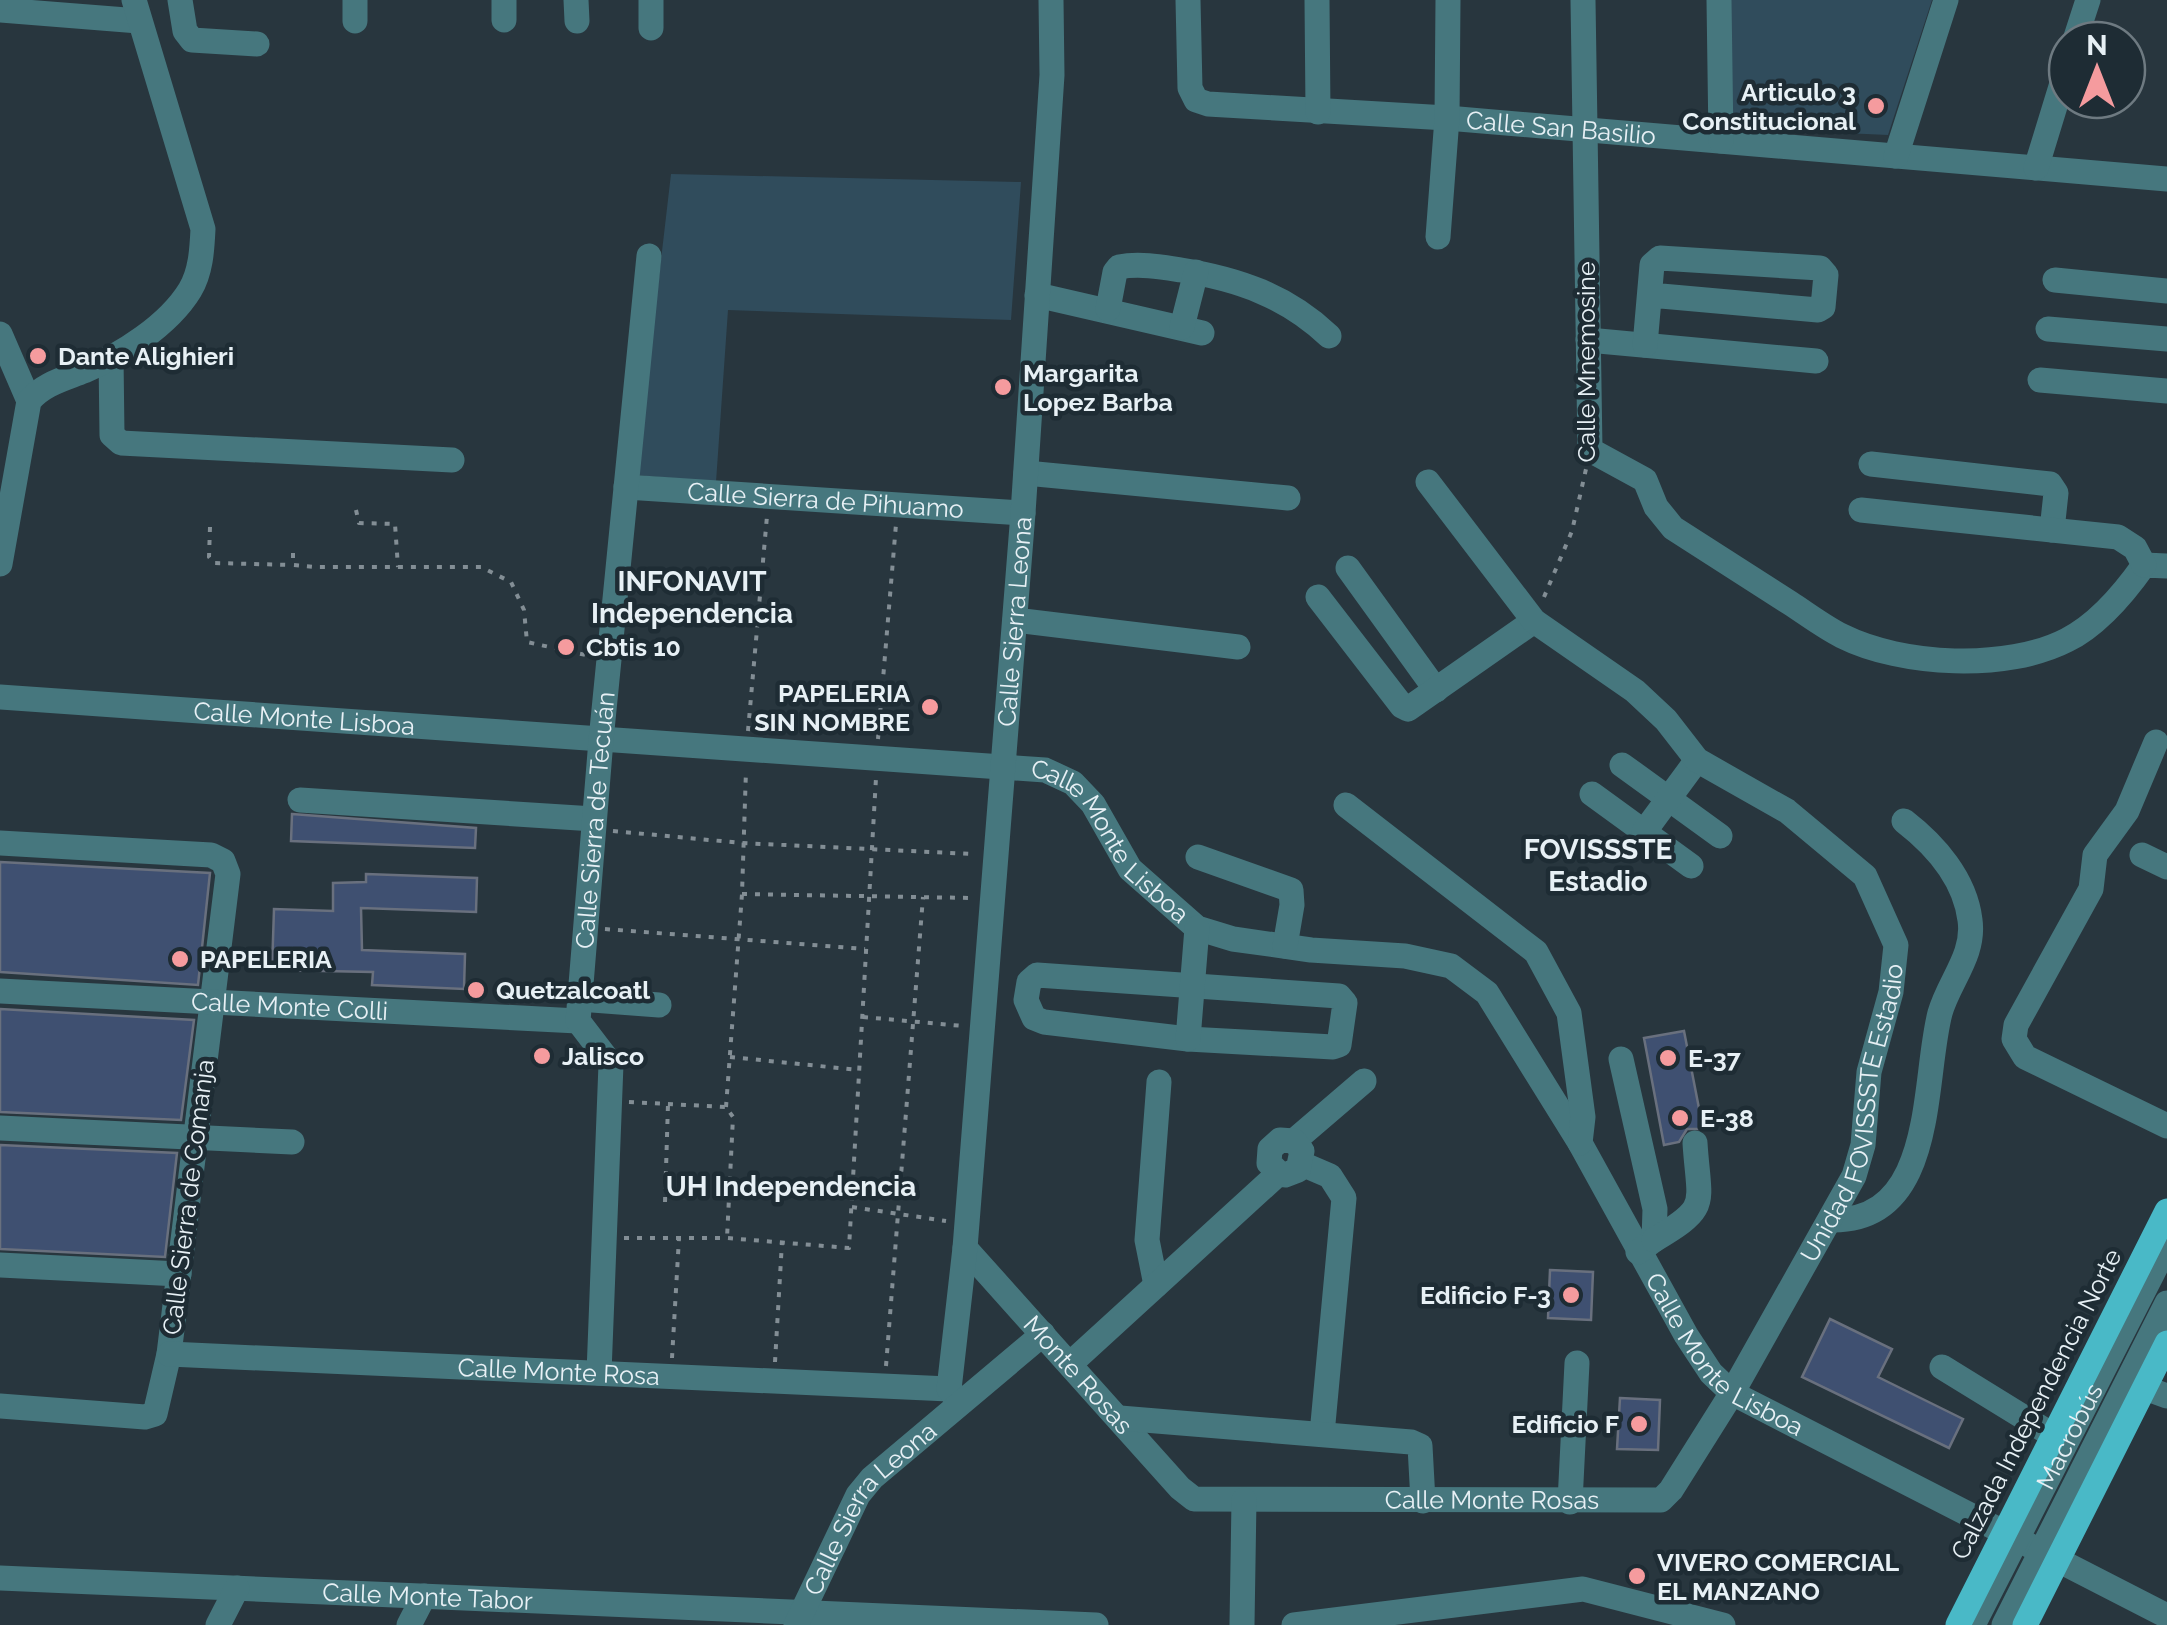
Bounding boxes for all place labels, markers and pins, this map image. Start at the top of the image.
place label: Articulo 3 Constitucional [1682,77,1856,136]
marker: Articulo 3 Constitucional [1865,95,1887,117]
place label: Dante Alighieri [58,341,234,371]
marker: Dante Alighieri [27,345,49,367]
place label: Margarita Lopez Barba [1023,358,1173,417]
marker: Margarita Lopez Barba [992,376,1014,398]
place label: Cbtis 10 [586,632,681,662]
marker: Cbtis 10 [555,636,577,658]
place label: PAPELERIA SIN NOMBRE [754,678,910,737]
marker: PAPELERIA SIN NOMBRE [919,696,941,718]
place label: PAPELERIA [200,944,332,974]
marker: PAPELERIA [169,948,191,970]
place label: Quetzalcoatl [496,975,650,1005]
marker: Quetzalcoatl [465,979,487,1001]
place label: Jalisco [562,1041,644,1071]
place label: E-37 [1688,1043,1742,1073]
marker: Jalisco [531,1045,553,1067]
marker: E-37 [1657,1047,1679,1069]
place label: E-38 [1700,1103,1754,1133]
marker: E-38 [1669,1107,1691,1129]
place label: Edificio F-3 [1420,1280,1551,1310]
marker: Edificio F-3 [1560,1284,1582,1306]
place label: Edificio F [1512,1409,1619,1439]
marker: Edificio F [1628,1413,1650,1435]
place label: VIVERO COMERCIAL EL MANZANO [1657,1547,1899,1606]
marker: VIVERO COMERCIAL EL MANZANO [1626,1565,1648,1587]

